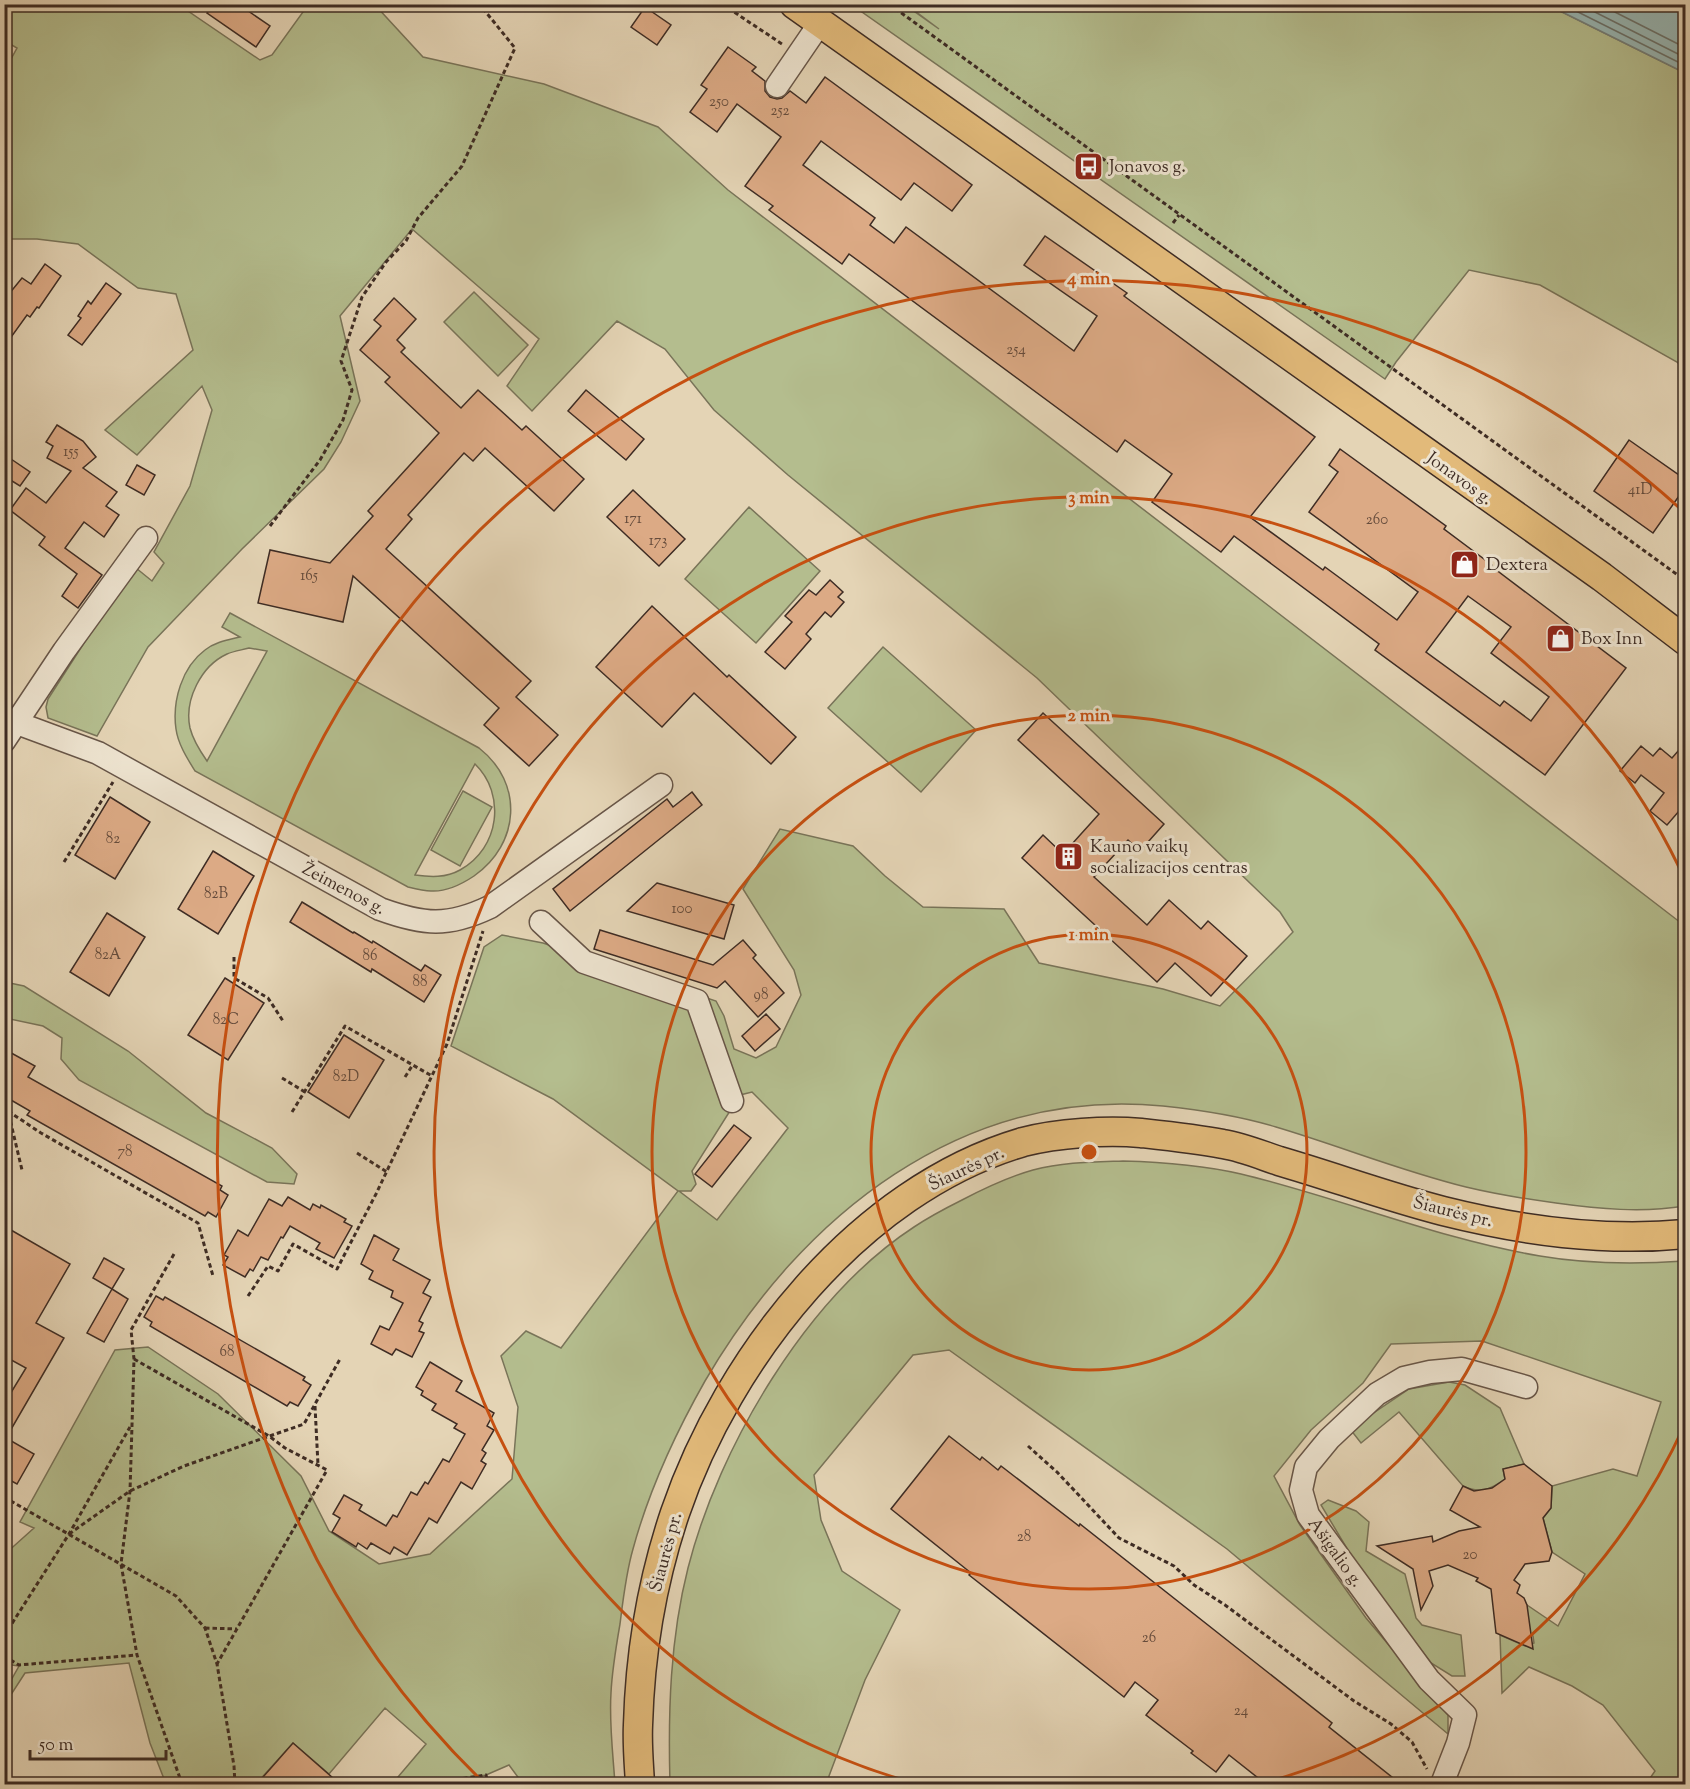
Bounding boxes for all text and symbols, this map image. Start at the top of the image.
house number: 250 [709,92,729,113]
house number: 252 [770,101,790,122]
bus stop icon: Jonavos g. [1072,150,1104,182]
place label: Jonavos g. [1108,155,1186,181]
text: 4 min [1066,267,1111,293]
house number: 254 [1006,340,1026,361]
house number: 155 [63,442,79,463]
street label: Jonavos g. [1419,446,1497,513]
house number: 41D [1628,480,1652,501]
text: 3 min [1068,486,1110,512]
house number: 171 [624,509,642,530]
house number: 260 [1366,510,1388,531]
house number: 173 [649,531,667,552]
shop icon: Dextera [1449,548,1481,580]
place label: Dextera [1486,553,1548,579]
house number: 165 [300,566,318,587]
shop icon: Box Inn [1544,622,1576,654]
place label: Box Inn [1581,627,1643,653]
text: 2 min [1068,704,1111,730]
house number: 82 [106,829,120,850]
place label: Kauno vaikų socializacijos centras [1090,835,1248,882]
building icon: Kauno vaikų socializacijos centras [1053,840,1085,872]
street label: Žeimenos g. [297,857,389,923]
house number: 82B [204,884,228,905]
house number: 100 [672,899,692,920]
text: 1 min [1069,923,1110,949]
house number: 82A [95,945,121,966]
house number: 86 [363,946,377,967]
house number: 88 [412,972,428,993]
house number: 98 [754,985,768,1006]
house number: 82C [213,1010,239,1031]
house number: 82D [333,1067,359,1088]
street label: Šiaurės pr. [924,1141,1009,1199]
house number: 78 [117,1142,133,1163]
centre of rings [1079,1142,1099,1162]
street label: Šiaurės pr. [1410,1190,1495,1235]
house number: 68 [220,1342,234,1363]
street label: Šiaurės pr. [644,1510,690,1595]
street label: Ašigalio g. [1300,1513,1369,1594]
house number: 28 [1017,1527,1031,1548]
house number: 20 [1463,1545,1478,1566]
house number: 26 [1142,1628,1156,1649]
house number: 24 [1234,1701,1249,1722]
scale bar [30,1723,166,1761]
text: 50 m [38,1733,74,1759]

